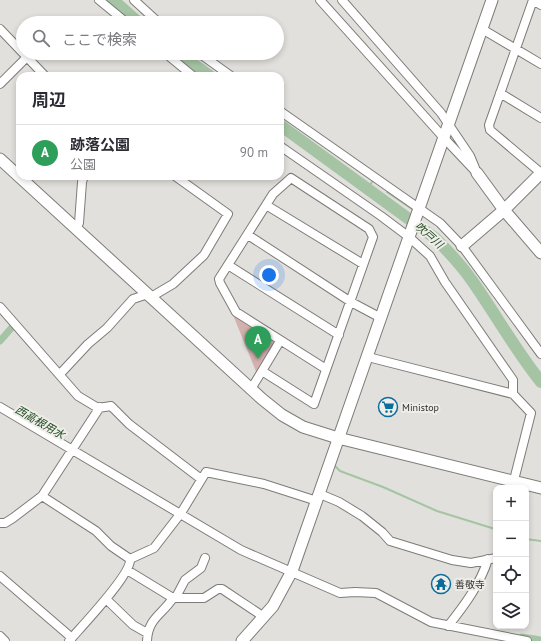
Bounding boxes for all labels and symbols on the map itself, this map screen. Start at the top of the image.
water label: 吹戸川 [412,219,447,252]
your location [259,265,279,285]
pin: A [245,326,271,359]
supermarket icon: Ministop [377,396,399,418]
place label: Ministop [402,401,439,414]
water label: 西高根用水 [13,402,68,442]
temple icon: 善敬寺 [430,573,452,595]
place label: 善敬寺 [455,578,485,591]

